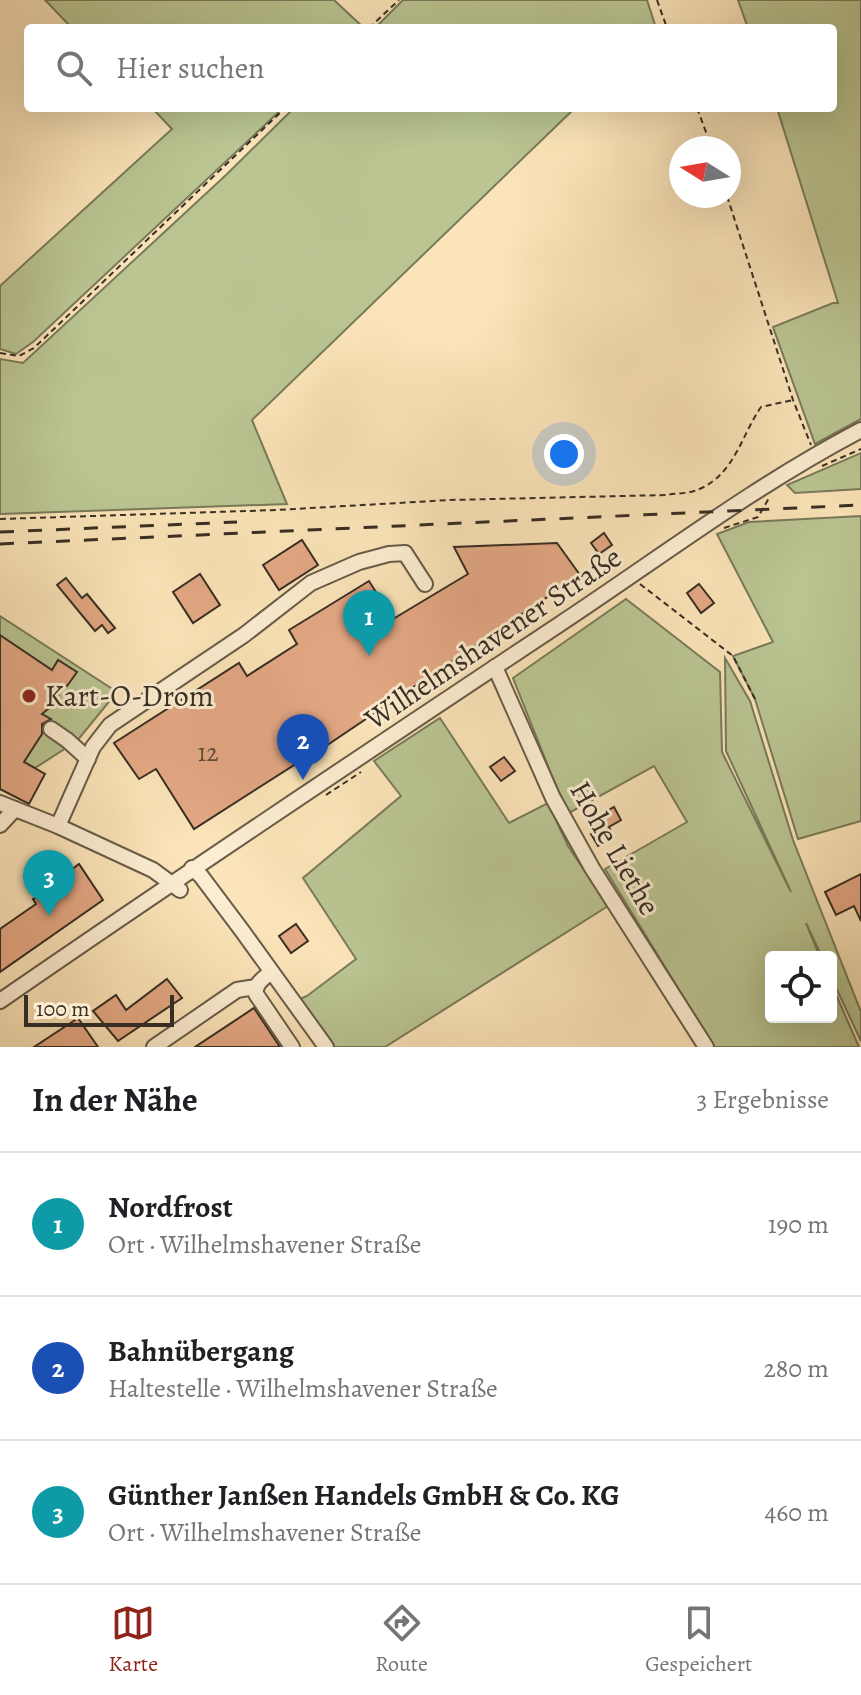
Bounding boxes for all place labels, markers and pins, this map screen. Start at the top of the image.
pin: 1 [343,590,395,656]
place label: Kart-O-Drom [45,676,214,716]
marker: Kart-O-Drom [20,687,38,705]
pin: 2 [277,714,329,780]
pin: 3 [23,850,75,916]

